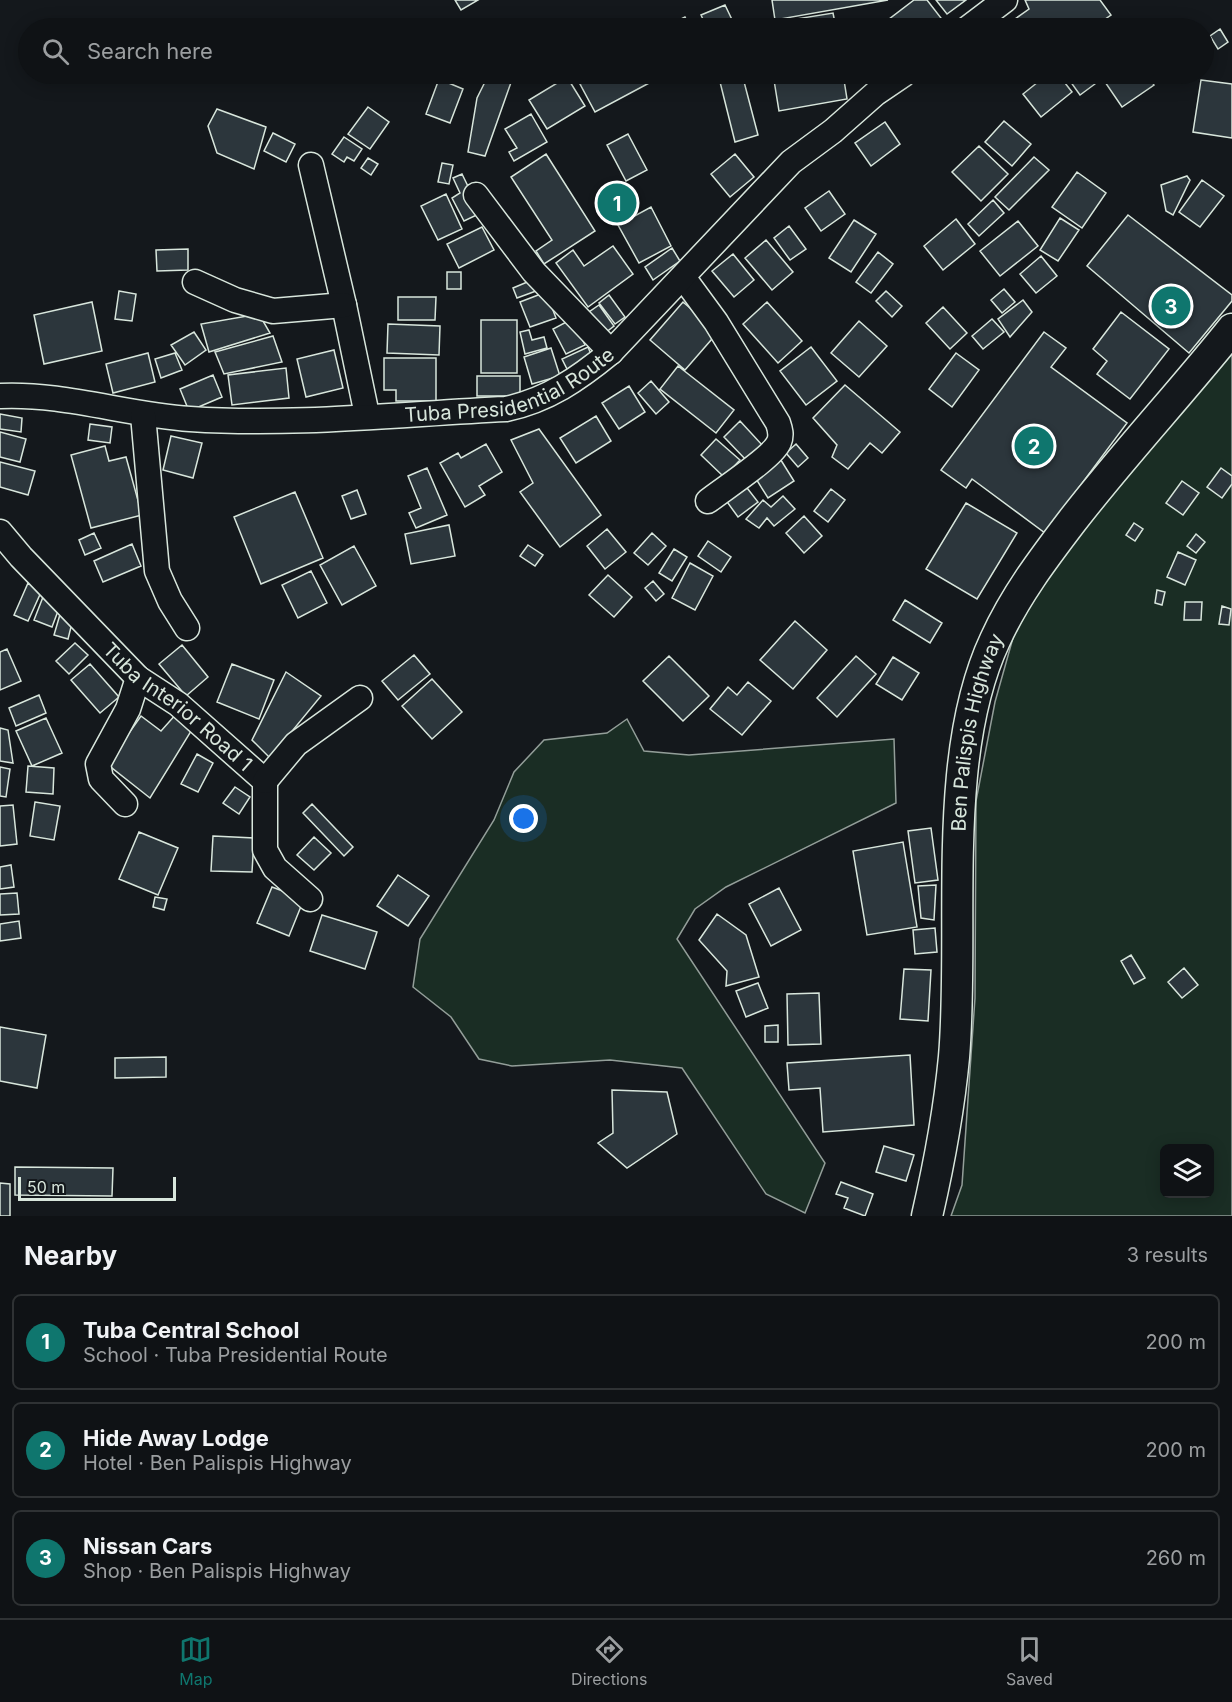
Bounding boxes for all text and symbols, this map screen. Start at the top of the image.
search box [18,18,1214,84]
icon: search [39,35,72,68]
text: Search here [87,38,213,64]
pin: 1 [598,180,636,226]
pin: 3 [1152,284,1190,328]
street label: Tuba Presidential Route [404,342,619,427]
pin: 2 [1014,424,1054,468]
street label: Ben Palispis Highway [946,630,1008,832]
street label: Tuba Interior Road 1 [98,637,257,776]
your location [509,804,538,833]
map controls [1160,1144,1214,1198]
button: layers [1160,1144,1214,1198]
scale bar [18,1174,176,1202]
text: 50 m [27,1177,65,1197]
text: Nearby [24,1240,117,1271]
text: 3 results [1127,1243,1208,1267]
text: Tuba Central School [83,1317,300,1343]
text: 1 [41,1330,50,1354]
text: 200 m [1145,1330,1206,1354]
text: School · Tuba Presidential Route [83,1343,388,1367]
text: Hide Away Lodge [83,1425,269,1451]
text: 2 [39,1438,52,1462]
text: 200 m [1145,1438,1206,1462]
text: Hotel · Ben Palispis Highway [83,1451,352,1475]
text: Nissan Cars [83,1533,212,1559]
text: 3 [39,1546,52,1570]
text: 260 m [1146,1546,1206,1570]
text: Shop · Ben Palispis Highway [83,1559,351,1583]
tab: Map [179,1633,213,1689]
tab: Directions [571,1633,647,1689]
tab: Saved [1006,1633,1053,1689]

